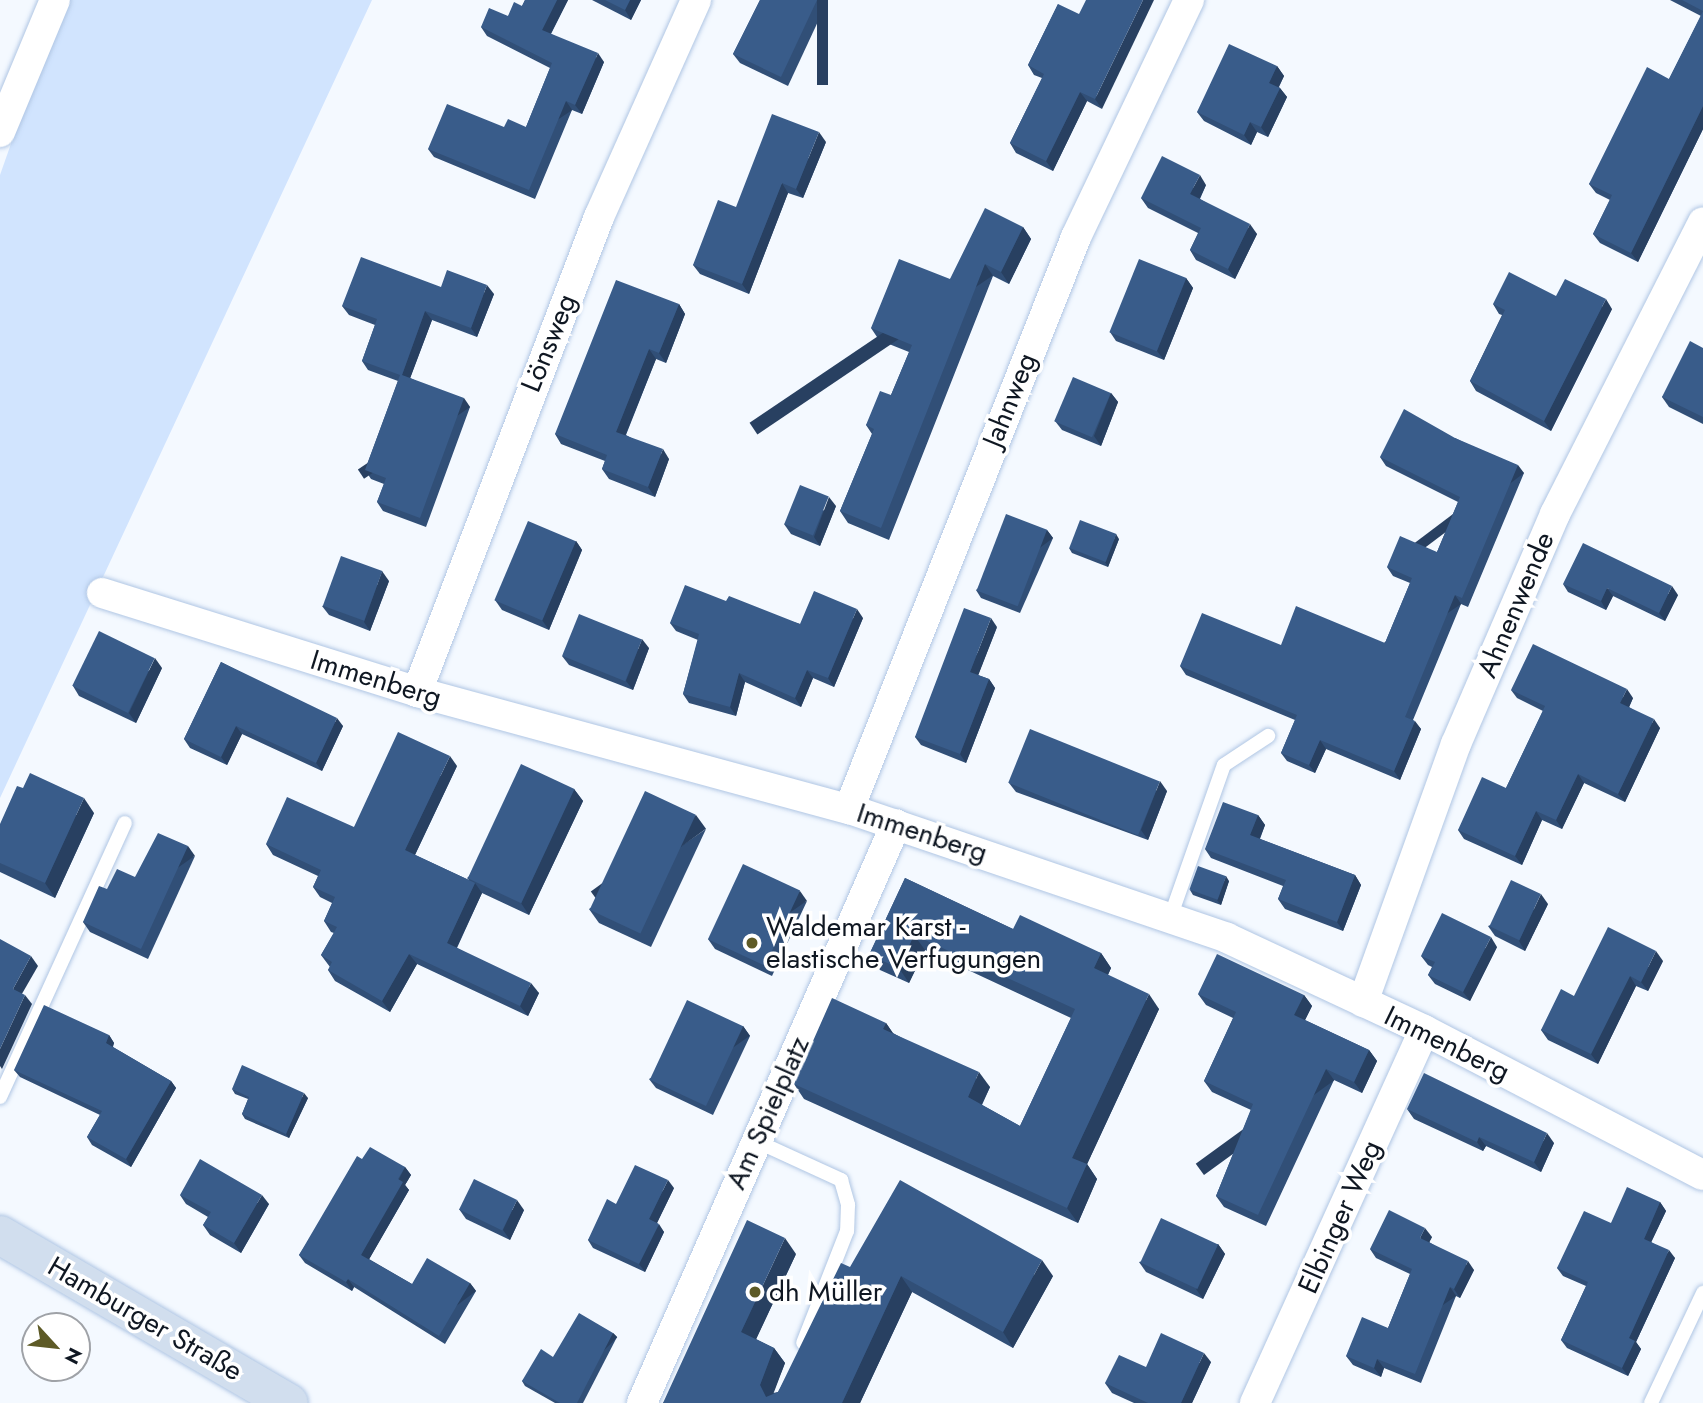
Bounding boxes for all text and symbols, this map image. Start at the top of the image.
street label: Lönsweg [514,289,584,397]
street label: Jahnweg [976,348,1044,452]
street label: Ahnenwende [1470,527,1562,683]
street label: Immenberg [306,643,446,715]
street label: Immenberg [853,796,991,870]
place label: Waldemar Karst - elastische Verfugungen [766,910,1041,976]
marker: Waldemar Karst - elastische Verfugungen [744,935,760,951]
street label: Immenberg [1379,999,1515,1089]
street label: Am Spielplatz [719,1031,817,1195]
street label: Elbinger Weg [1291,1135,1389,1299]
street label: Hamburger Straße [42,1250,248,1388]
place label: dh Müller [769,1275,882,1309]
marker: dh Müller [747,1284,763,1300]
north arrow [21,1312,91,1382]
text: N [58,1343,89,1369]

